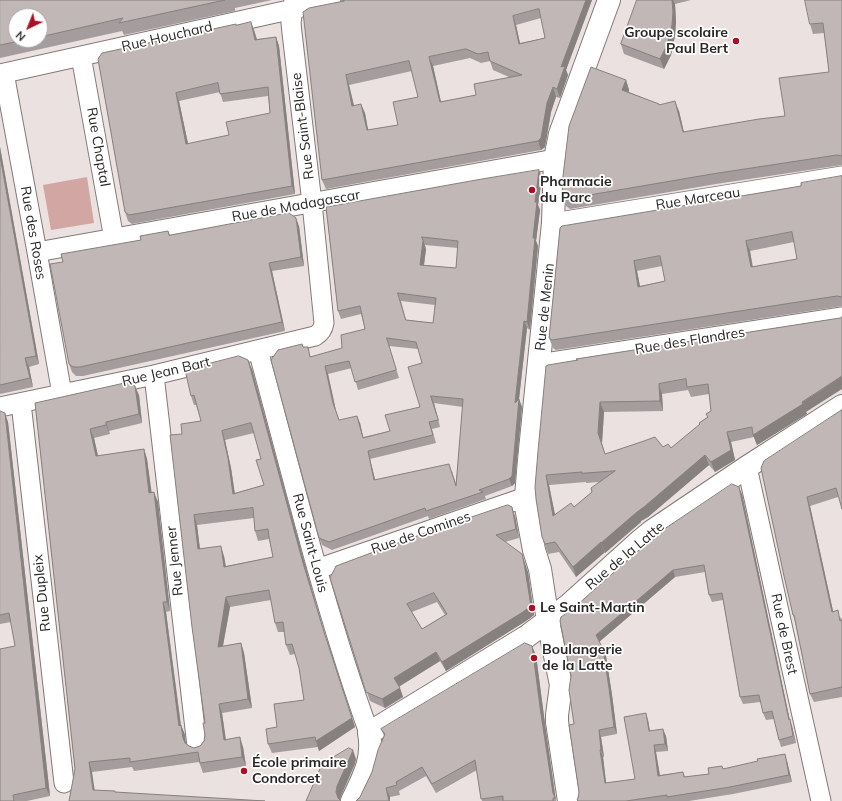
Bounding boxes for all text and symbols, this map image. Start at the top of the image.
north arrow [8,8,48,48]
street label: Rue Houchard [120,18,214,56]
place label: Groupe scolaire Paul Bert [624,25,728,58]
text: N [13,28,28,44]
marker: Groupe scolaire Paul Bert [731,36,741,46]
street label: Rue Saint-Blaise [288,72,318,180]
street label: Rue Chaptal [83,106,113,188]
place label: Pharmacie du Parc [540,174,612,206]
street label: Rue Marceau [655,184,741,214]
street label: Rue des Roses [17,185,49,281]
marker: Pharmacie du Parc [527,185,537,195]
street label: Rue de Madagascar [230,186,362,226]
street label: Rue de Menin [532,262,558,352]
street label: Rue des Flandres [634,324,746,358]
street label: Rue Jean Bart [120,354,212,390]
street label: Rue Saint-Louis [289,491,331,595]
street label: Rue de Comines [369,508,473,558]
street label: Rue de la Latte [582,518,668,594]
street label: Rue Jenner [163,525,187,597]
street label: Rue Dupleix [30,553,54,633]
street label: Rue de Brest [767,592,801,676]
place label: Le Saint-Martin [540,600,645,616]
marker: Le Saint-Martin [527,603,537,613]
place label: Boulangerie de la Latte [542,642,622,674]
marker: Boulangerie de la Latte [529,653,539,663]
place label: École primaire Condorcet [252,755,346,788]
marker: École primaire Condorcet [239,766,249,776]

